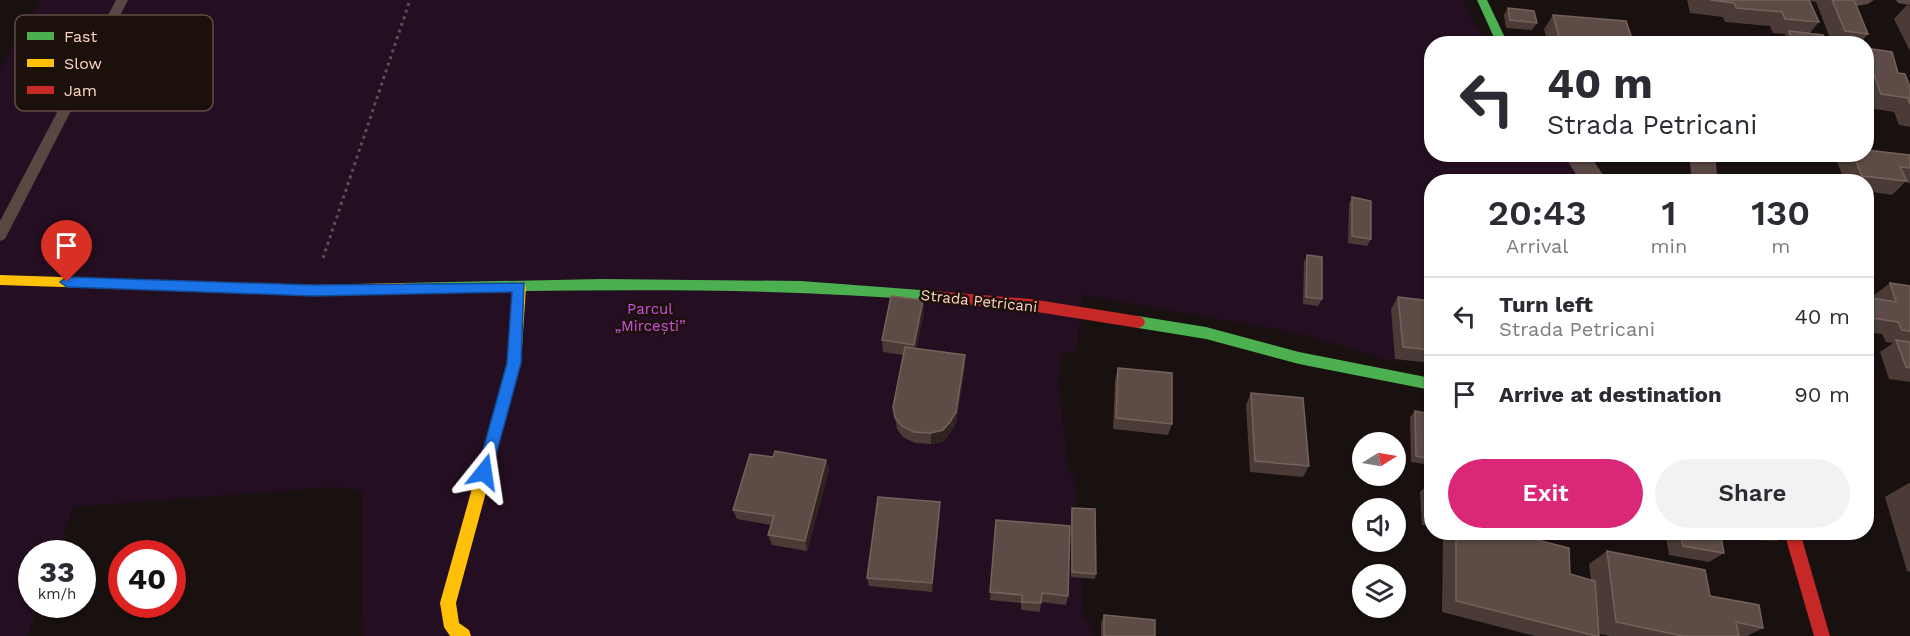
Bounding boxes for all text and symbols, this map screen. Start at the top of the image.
legend [15,15,213,111]
text: Fast [64,27,97,46]
text: Slow [64,54,102,73]
text: 40 m [1547,59,1653,108]
icon: left [1448,60,1526,138]
text: Jam [64,81,97,100]
text: Strada Petricani [1547,109,1758,141]
text: 20:43 [1488,192,1587,234]
text: 1 [1661,192,1676,234]
text: 130 [1751,192,1810,234]
pin [41,220,92,282]
icon: arrive [50,229,83,262]
text: Arrival [1506,234,1568,258]
text: min [1651,234,1687,258]
text: m [1771,234,1790,258]
street label: Strada Petricani [920,286,1038,316]
text: Turn left [1499,292,1593,317]
park label: Parcul „Mircești” [614,300,686,335]
icon: left [1448,300,1481,333]
text: 40 m [1794,304,1850,329]
text: Strada Petricani [1499,317,1655,341]
icon: arrive [1448,378,1481,411]
text: Arrive at destination [1499,382,1722,407]
text: 90 m [1794,382,1850,407]
north arrow [1352,432,1406,486]
map controls [1352,432,1406,618]
position arrow [452,440,516,504]
button: Exit [1448,459,1643,528]
button: Share [1655,459,1850,528]
button: sound [1352,498,1406,552]
speed limit sign: 40 [108,540,186,618]
text: 33 [39,554,75,589]
button: layers [1352,564,1406,618]
text: km/h [38,585,76,603]

